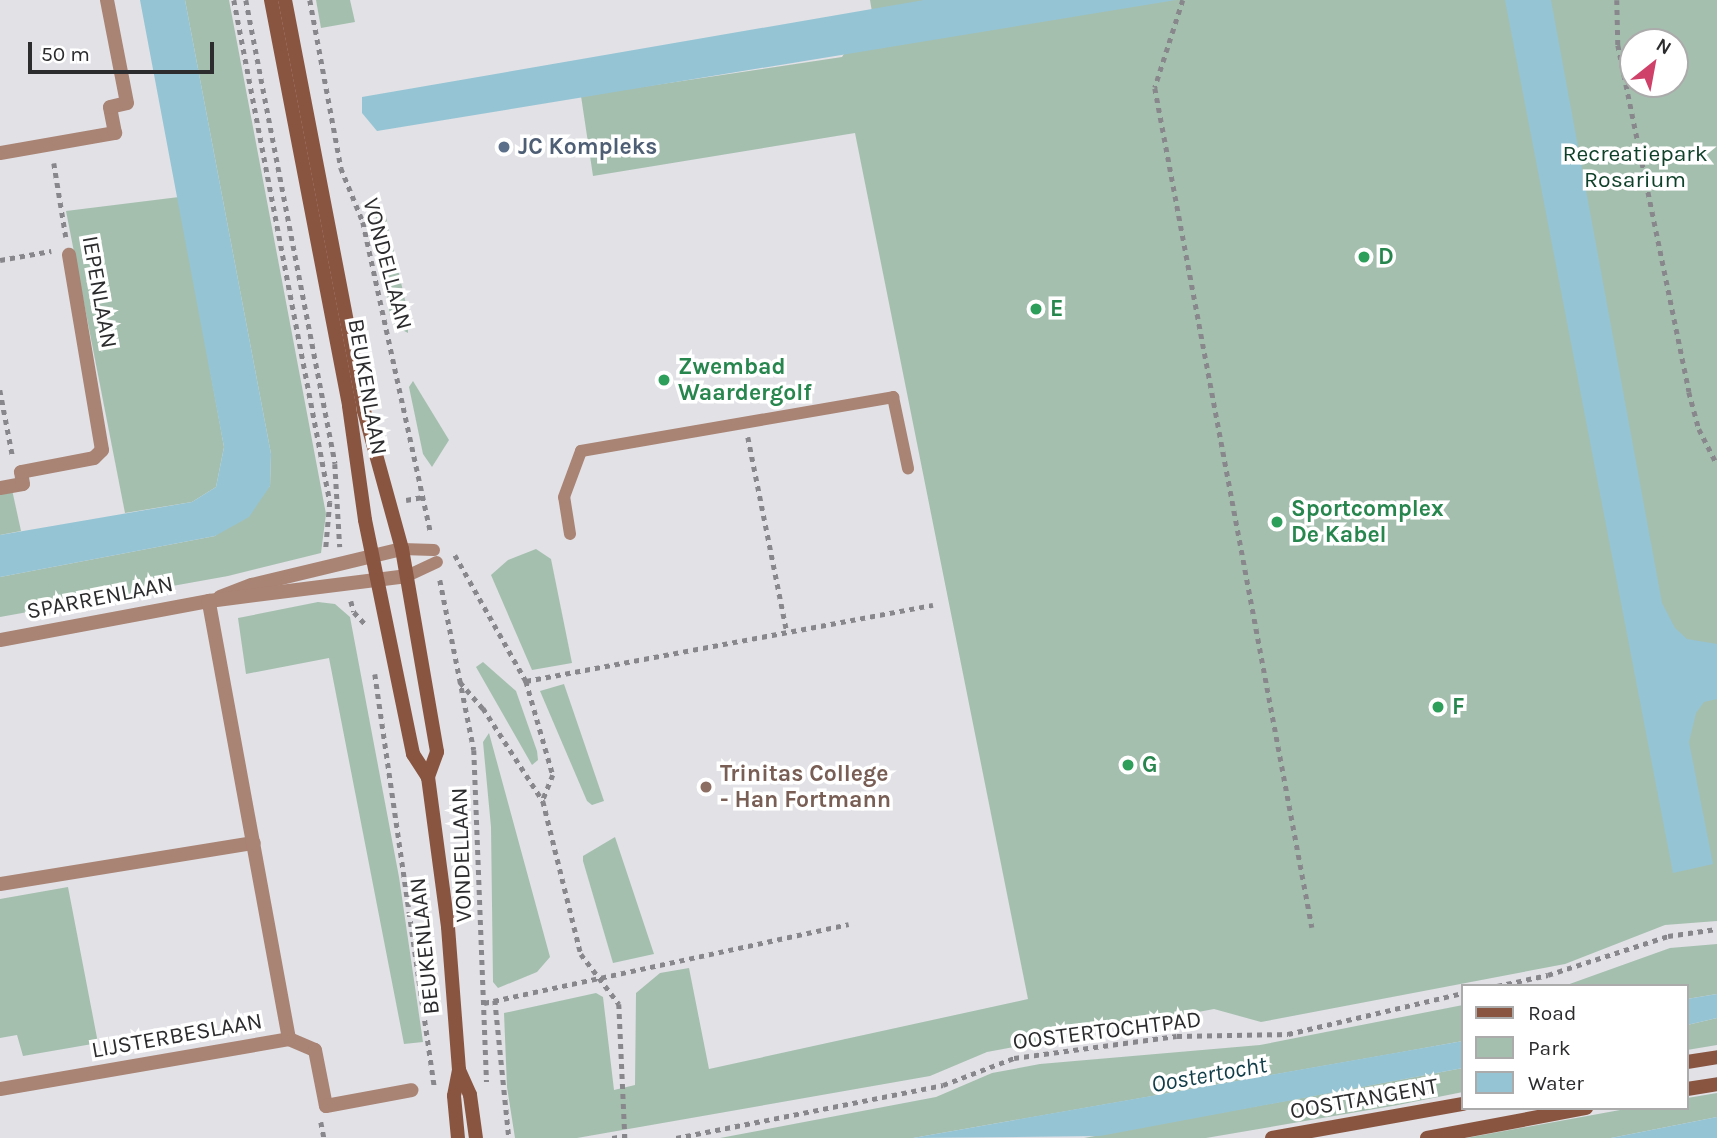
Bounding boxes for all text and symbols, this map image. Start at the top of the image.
scale bar [32,28,217,72]
north arrow [1619,28,1689,98]
text: N [1652,34,1675,60]
text: 50 m [41,42,90,66]
place label: JC Kompleks [518,133,657,161]
marker: JC Kompleks [496,139,512,155]
park label: Recreatiepark Rosarium [1562,140,1708,194]
street label: VONDELLAAN [356,195,418,333]
street label: IEPENLAAN [76,234,122,350]
place label: D [1378,243,1394,271]
marker: D [1356,249,1372,265]
place label: E [1050,295,1063,323]
marker: E [1028,301,1044,317]
street label: BEUKENLAAN [341,317,393,457]
place label: Zwembad Waardergolf [678,353,812,407]
marker: Zwembad Waardergolf [656,372,672,388]
place label: Sportcomplex De Kabel [1291,495,1444,549]
marker: Sportcomplex De Kabel [1269,514,1285,530]
street label: SPARRENLAAN [24,570,176,626]
place label: F [1452,693,1465,721]
marker: F [1430,699,1446,715]
place label: G [1142,751,1158,779]
marker: G [1120,757,1136,773]
place label: Trinitas College - Han Fortmann [720,760,891,814]
marker: Trinitas College - Han Fortmann [698,779,714,795]
street label: VONDELLAAN [446,787,478,923]
street label: BEUKENLAAN [404,876,446,1016]
legend [1462,984,1689,1110]
text: Road [1528,1001,1576,1025]
street label: OOSTERTOCHTPAD [1011,1006,1203,1056]
street label: LIJSTERBESLAAN [89,1007,265,1065]
text: Park [1528,1036,1571,1060]
water label: Oostertocht [1149,1051,1269,1099]
text: Water [1528,1071,1584,1095]
street label: OOSTTANGENT [1288,1072,1440,1126]

